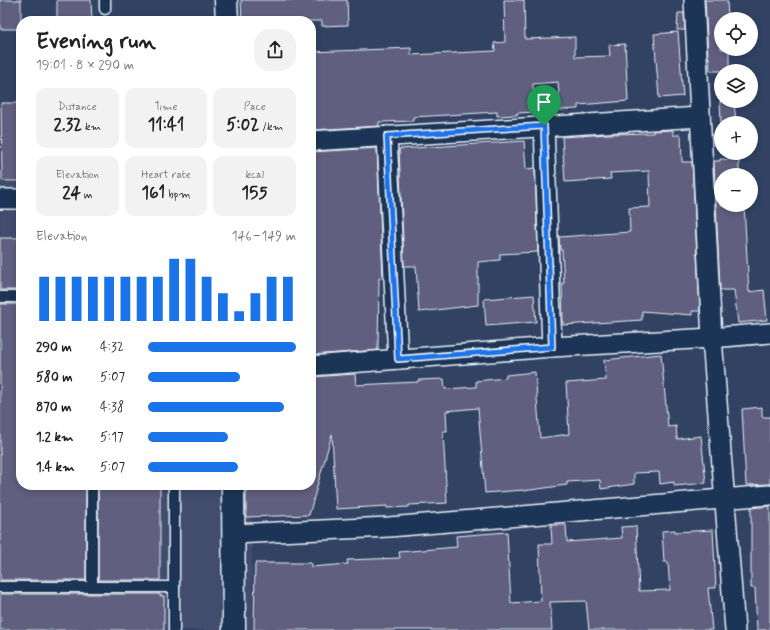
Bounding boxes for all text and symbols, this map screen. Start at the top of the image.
map controls [714,12,758,212]
button: locate [714,12,758,56]
text: Evening run [36,28,156,56]
button: share [254,29,296,71]
text: 19:01 · 8 × 290 m [36,57,134,74]
button: layers [714,64,758,108]
pin [527,85,561,126]
icon: arrive [533,91,555,113]
text: Distance [58,100,97,114]
text: Time [154,100,178,114]
text: Pace [244,100,266,114]
text: 2.32 [54,114,82,136]
text: 11:41 [148,114,184,136]
text: 5:02 [226,114,259,136]
button: + [714,116,758,160]
text: km [82,120,101,134]
text: /km [259,120,283,134]
text: Elevation [56,168,99,182]
text: Heart rate [141,168,191,182]
text: kcal [245,168,264,182]
button: − [714,168,758,212]
text: 24 [62,182,81,204]
text: 161 [142,182,165,204]
text: 155 [242,182,268,204]
text: m [81,188,93,202]
text: bpm [165,188,190,202]
text: Elevation [36,228,87,245]
text: 146–149 m [232,228,296,245]
text: 290 m [36,339,72,356]
text: 4:32 [100,339,124,356]
text: 580 m [36,369,73,386]
text: 5:07 [100,369,125,386]
text: 870 m [36,399,72,416]
text: 4:38 [100,399,124,416]
text: 1.2 km [36,429,73,446]
text: 5:17 [100,429,124,446]
text: 1.4 km [36,459,75,476]
text: 5:07 [100,459,125,476]

